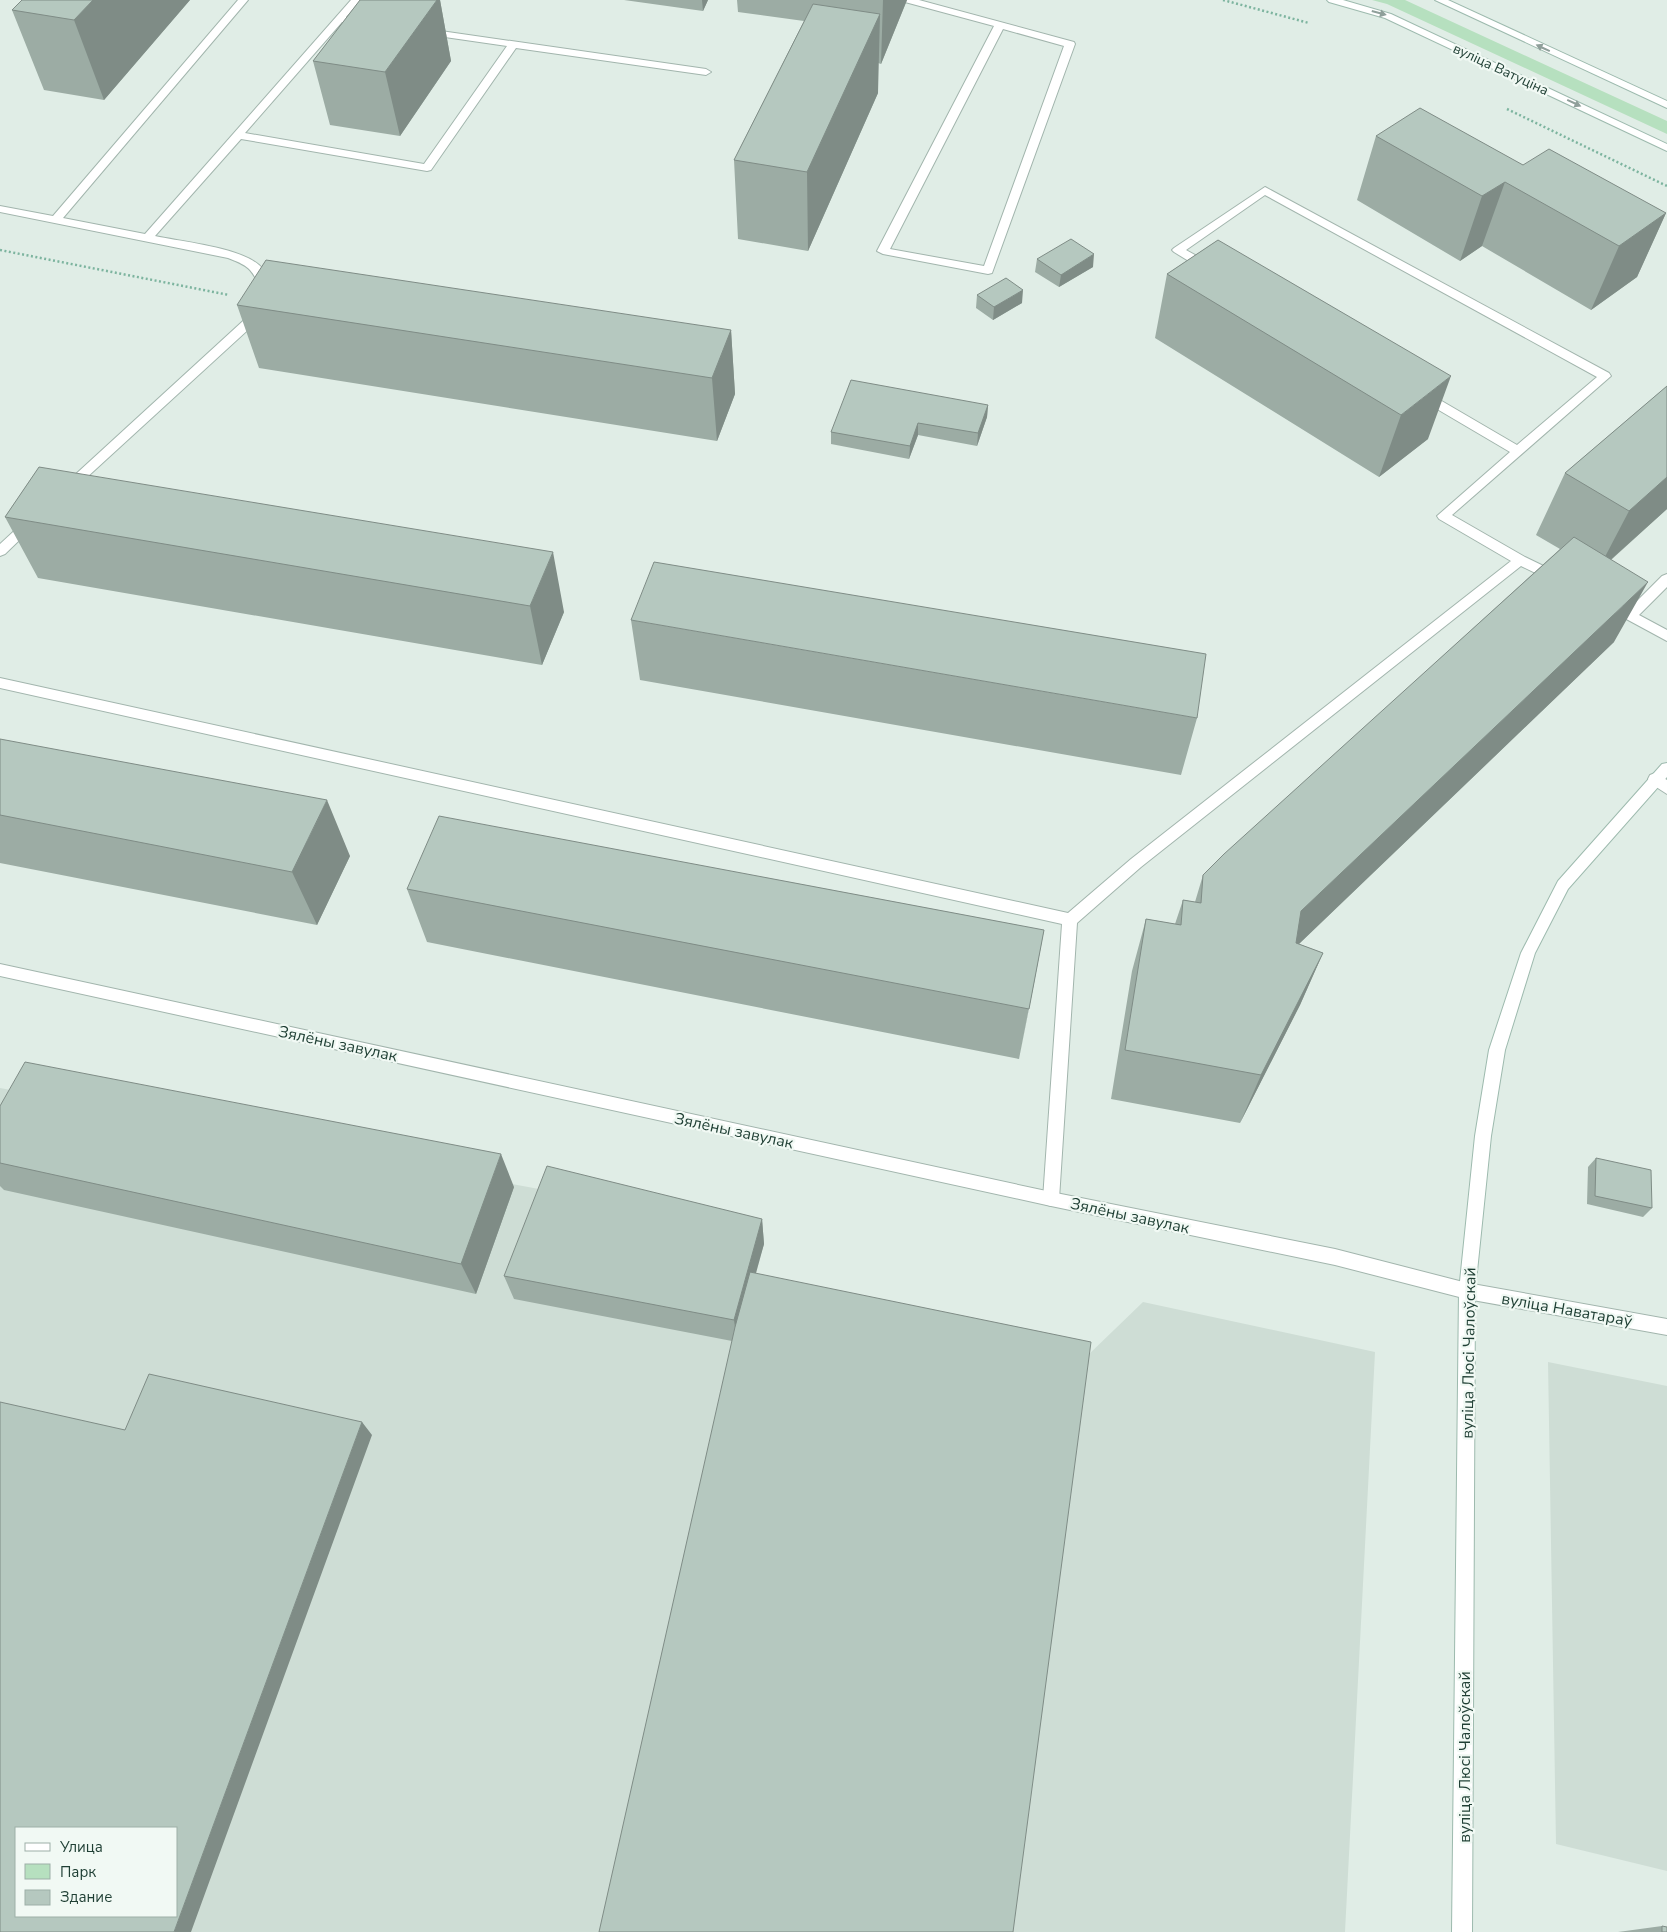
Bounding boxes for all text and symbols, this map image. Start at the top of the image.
one-way arrow [1371,9,1386,17]
street label: вуліца Ватуціна [1450,39,1552,100]
one-way arrow [1536,44,1550,52]
one-way arrow [1567,100,1581,108]
street label: Зялёны завулак [276,1021,400,1067]
street label: Зялёны завулак [672,1108,796,1154]
street label: Зялёны завулак [1068,1193,1192,1239]
street label: вуліца Люсі Чалоўскай [1457,1267,1481,1439]
street label: вуліца Наватараў [1500,1288,1635,1332]
street label: вуліца Люсі Чалоўскай [1454,1671,1476,1843]
legend [15,1827,178,1917]
text: Улица [59,1837,103,1857]
text: Парк [60,1862,96,1882]
text: Здание [60,1887,112,1907]

